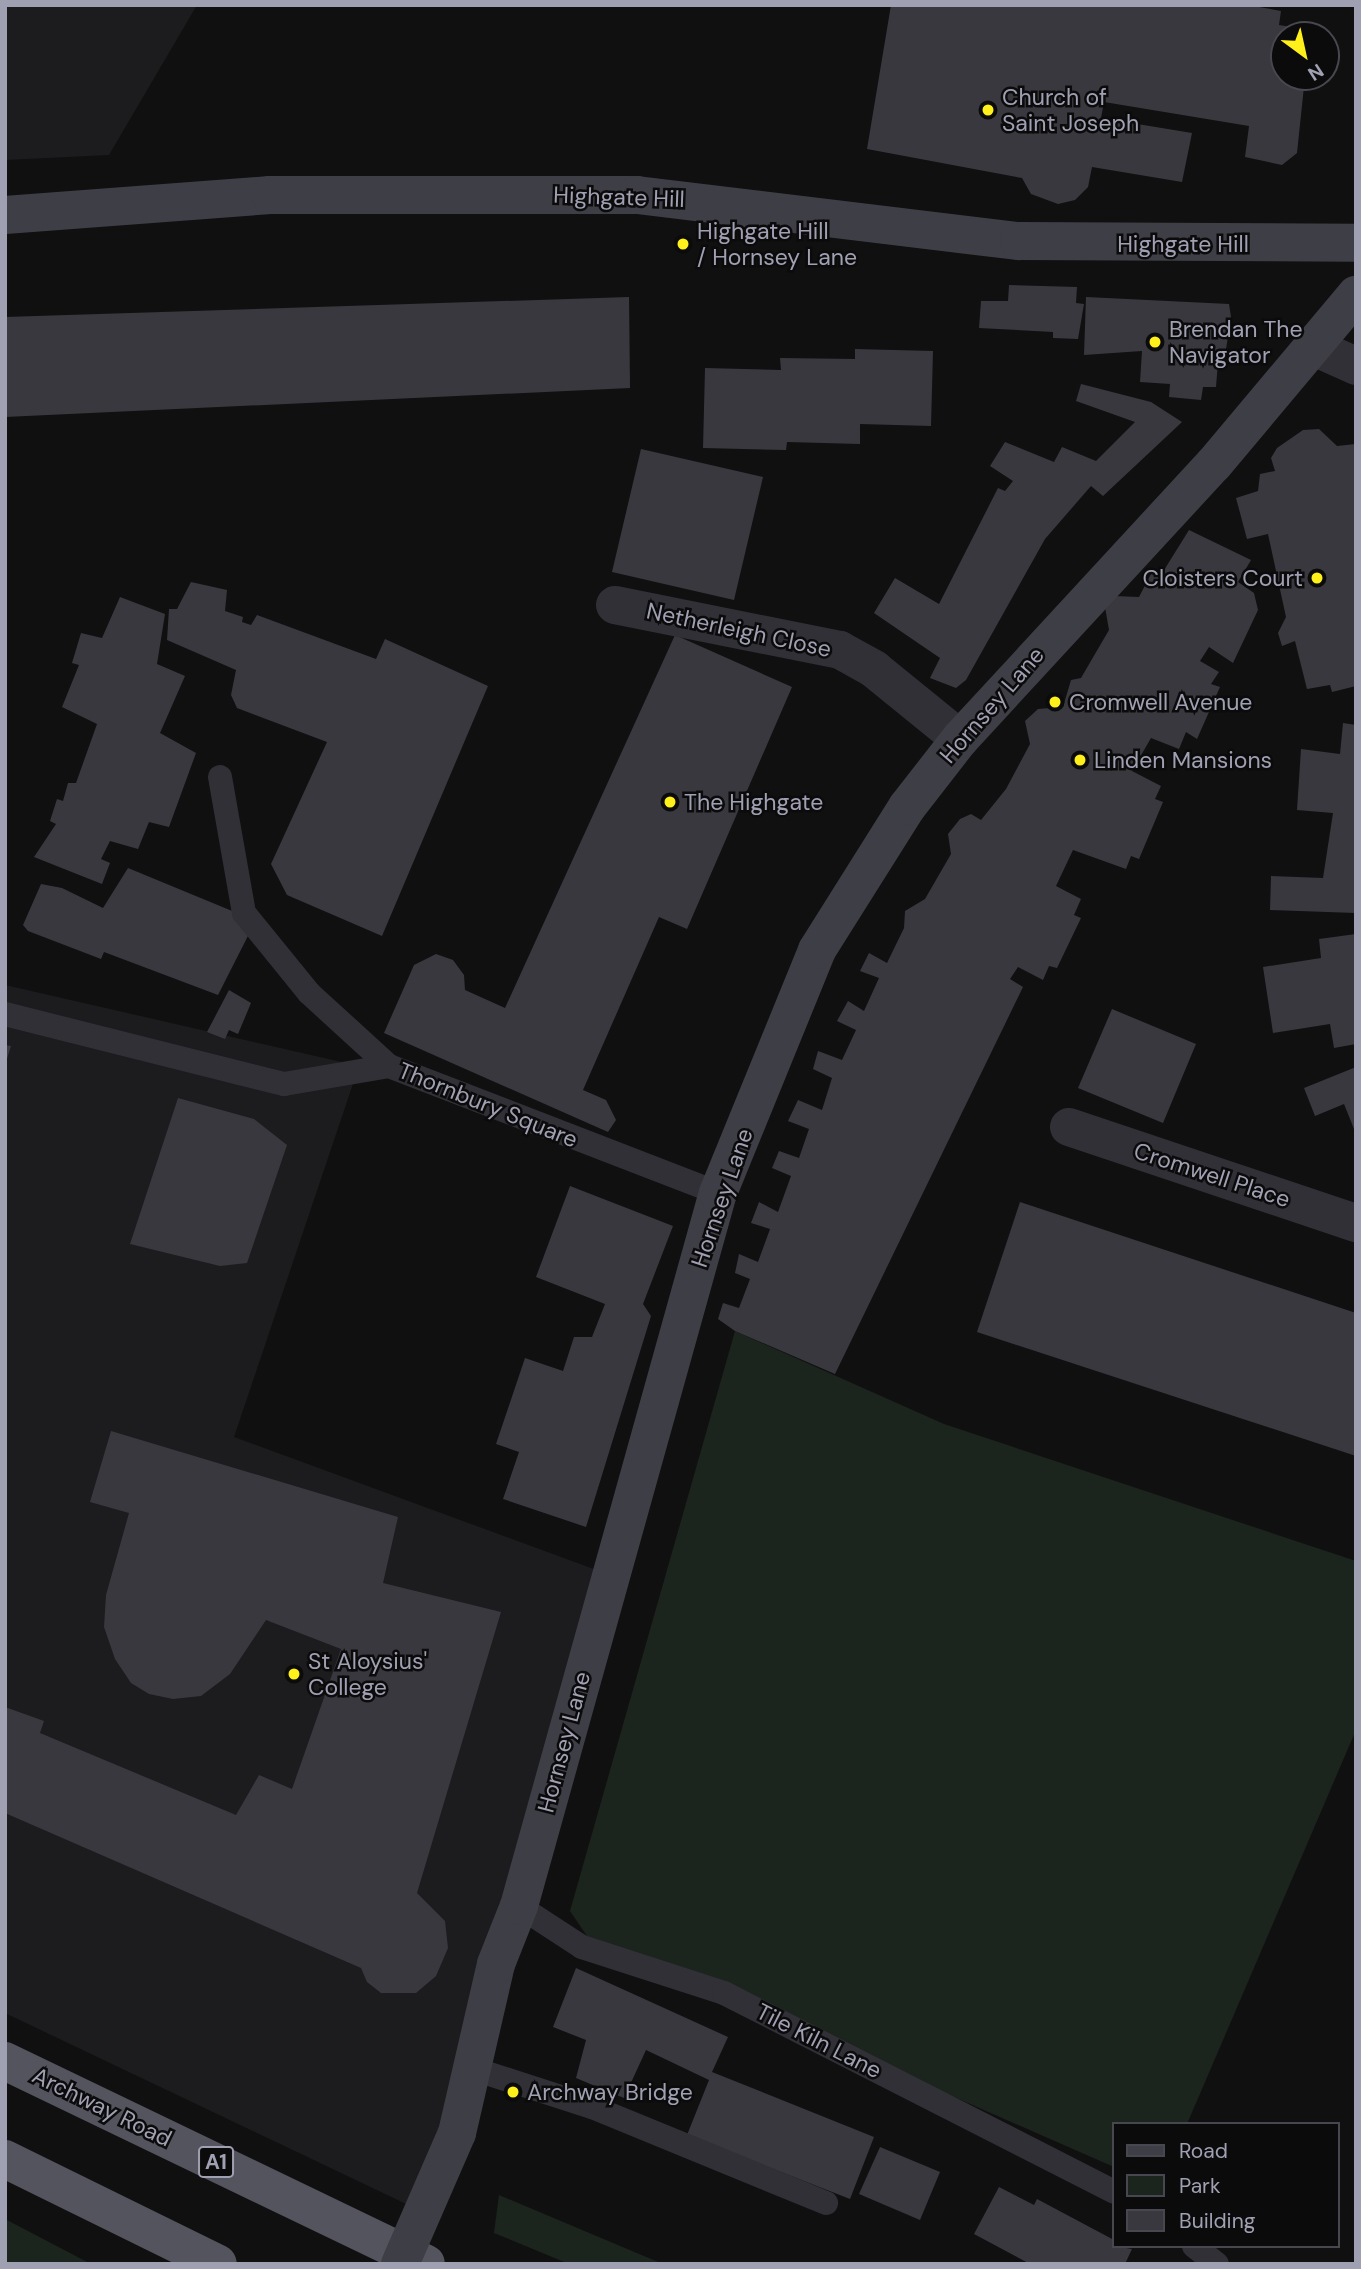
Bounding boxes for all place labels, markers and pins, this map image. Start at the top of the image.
place label: Church of Saint Joseph [1002,83,1139,137]
marker: Church of Saint Joseph [980,102,996,118]
place label: Highgate Hill / Hornsey Lane [697,217,857,271]
marker: Highgate Hill / Hornsey Lane [675,236,691,252]
place label: Brendan The Navigator [1169,315,1303,369]
marker: Brendan The Navigator [1147,334,1163,350]
place label: Cloisters Court [1142,564,1303,592]
marker: Cloisters Court [1309,570,1325,586]
place label: Cromwell Avenue [1069,688,1252,716]
marker: Cromwell Avenue [1047,694,1063,710]
place label: Linden Mansions [1094,746,1272,774]
marker: Linden Mansions [1072,752,1088,768]
place label: The Highgate [684,788,823,816]
marker: The Highgate [662,794,678,810]
place label: St Aloysius' College [308,1647,427,1701]
marker: St Aloysius' College [286,1666,302,1682]
place label: Archway Bridge [527,2078,693,2106]
marker: Archway Bridge [505,2084,521,2100]

